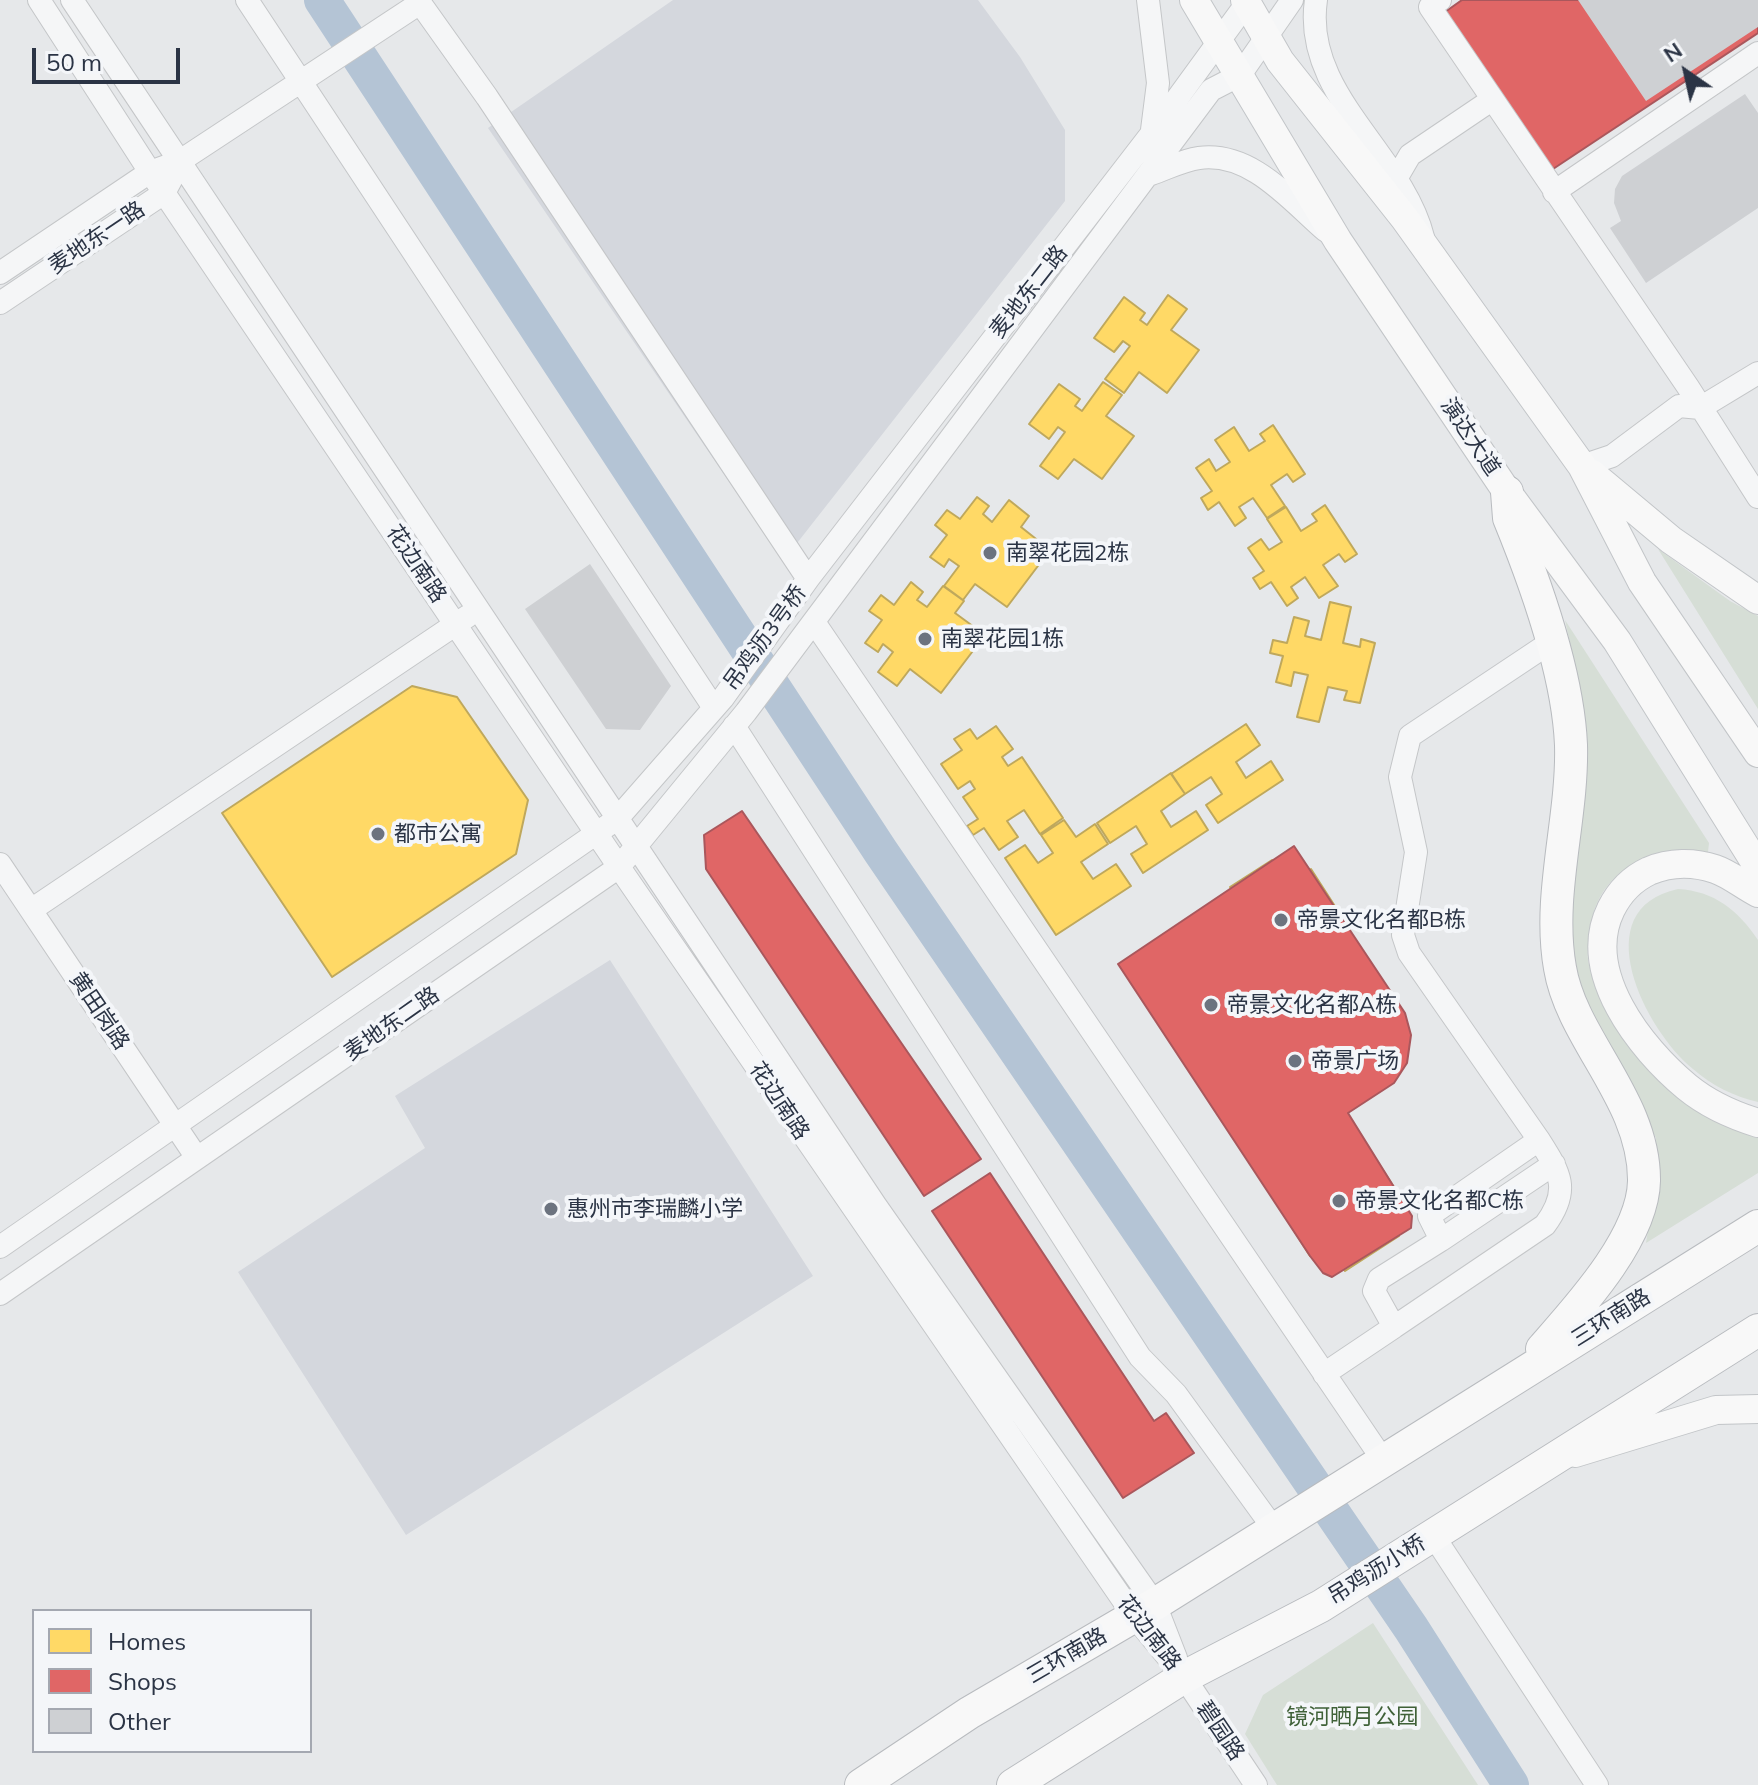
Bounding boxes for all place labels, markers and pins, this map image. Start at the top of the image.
place label: 南翠花园2栋 [1006,540,1129,566]
marker: 南翠花园2栋 [981,544,999,562]
place label: 南翠花园1栋 [941,626,1064,652]
marker: 南翠花园1栋 [916,630,934,648]
place label: 都市公寓 [394,821,482,847]
marker: 都市公寓 [369,825,387,843]
place label: 帝景文化名都B栋 [1297,907,1466,933]
marker: 帝景文化名都B栋 [1272,911,1290,929]
place label: 帝景文化名都A栋 [1227,992,1397,1018]
marker: 帝景文化名都A栋 [1202,996,1220,1014]
place label: 帝景广场 [1311,1048,1399,1074]
marker: 帝景广场 [1286,1052,1304,1070]
place label: 帝景文化名都C栋 [1355,1188,1524,1214]
marker: 帝景文化名都C栋 [1330,1192,1348,1210]
place label: 惠州市李瑞麟小学 [567,1196,743,1222]
marker: 惠州市李瑞麟小学 [542,1200,560,1218]

